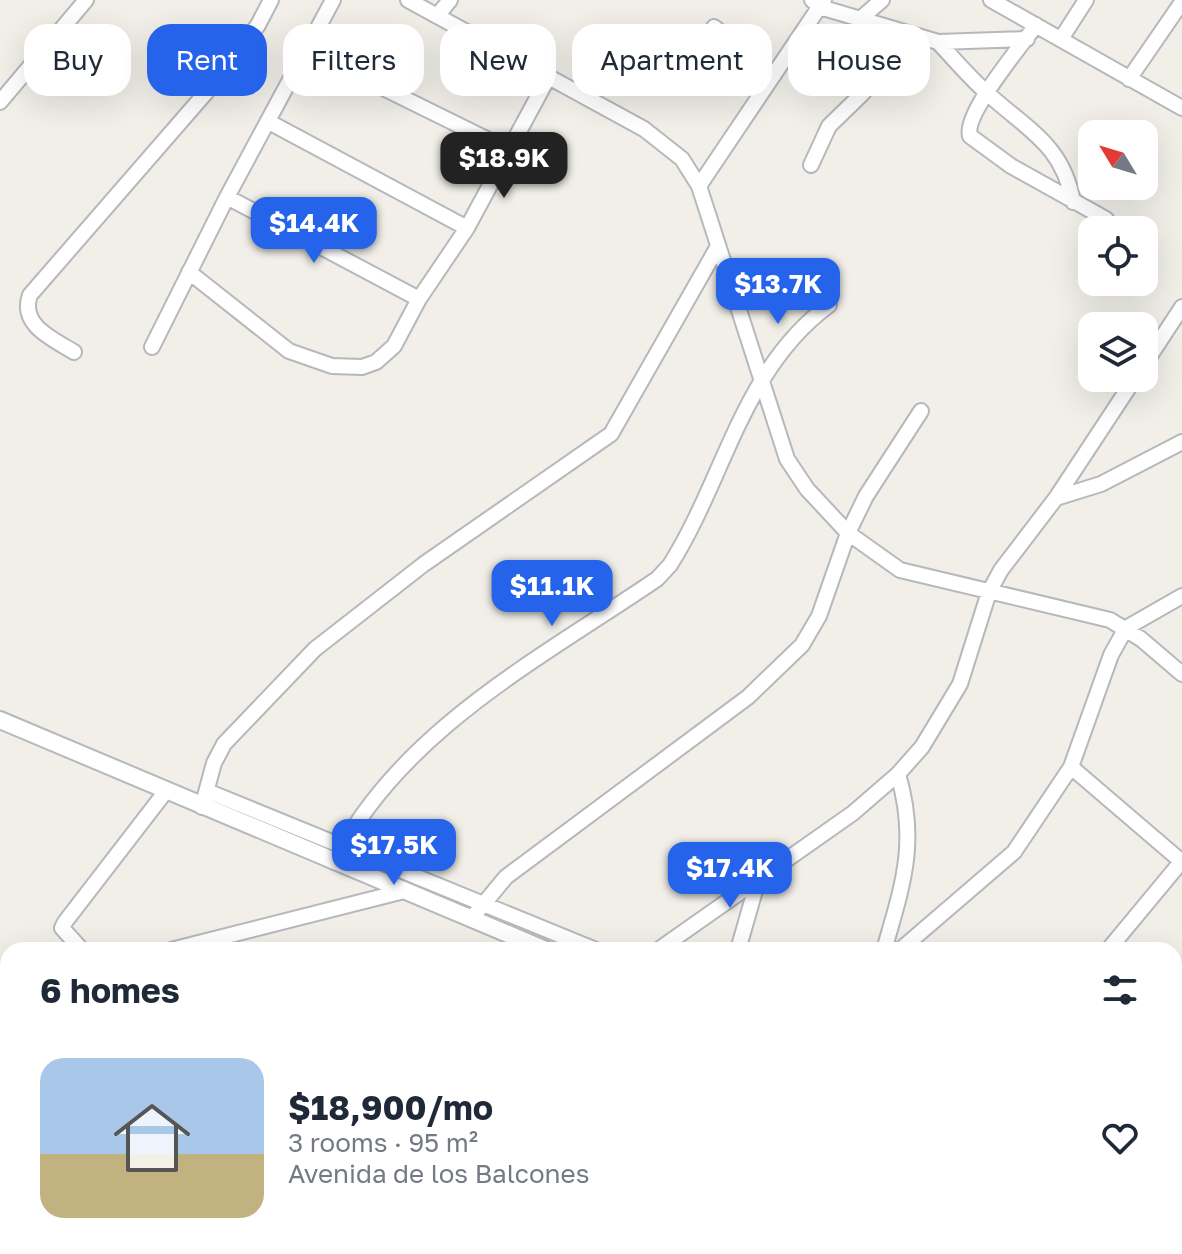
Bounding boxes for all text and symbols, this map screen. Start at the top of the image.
chip: Buy [24,24,131,96]
chip: Rent [147,24,267,96]
chip: Filters [283,24,424,96]
chip: New [440,24,556,96]
chip: Apartment [572,24,772,96]
chip: House [788,24,930,96]
north arrow [1078,120,1158,200]
map controls [1078,120,1158,392]
pin: $18.9K [439,132,569,200]
text: $18.9K [458,142,550,173]
pin: $14.4K [249,197,379,265]
text: $14.4K [269,207,359,238]
button: locate [1078,216,1158,296]
pin: $13.7K [713,258,843,326]
text: $13.7K [734,268,822,299]
button: layers [1078,312,1158,392]
pin: $11.1K [487,560,617,628]
text: $11.1K [510,570,594,601]
pin: $17.5K [329,819,459,887]
text: $17.5K [350,829,438,860]
pin: $17.4K [665,842,795,910]
text: $17.4K [686,852,774,883]
icon: filters [1098,968,1142,1012]
text: 6 homes [40,970,180,1010]
text: $18,900/mo [288,1087,493,1127]
icon: home [104,1090,200,1186]
icon: heart [1098,1116,1142,1160]
text: 3 rooms · 95 m² [288,1127,478,1158]
text: Avenida de los Balcones [288,1158,589,1189]

